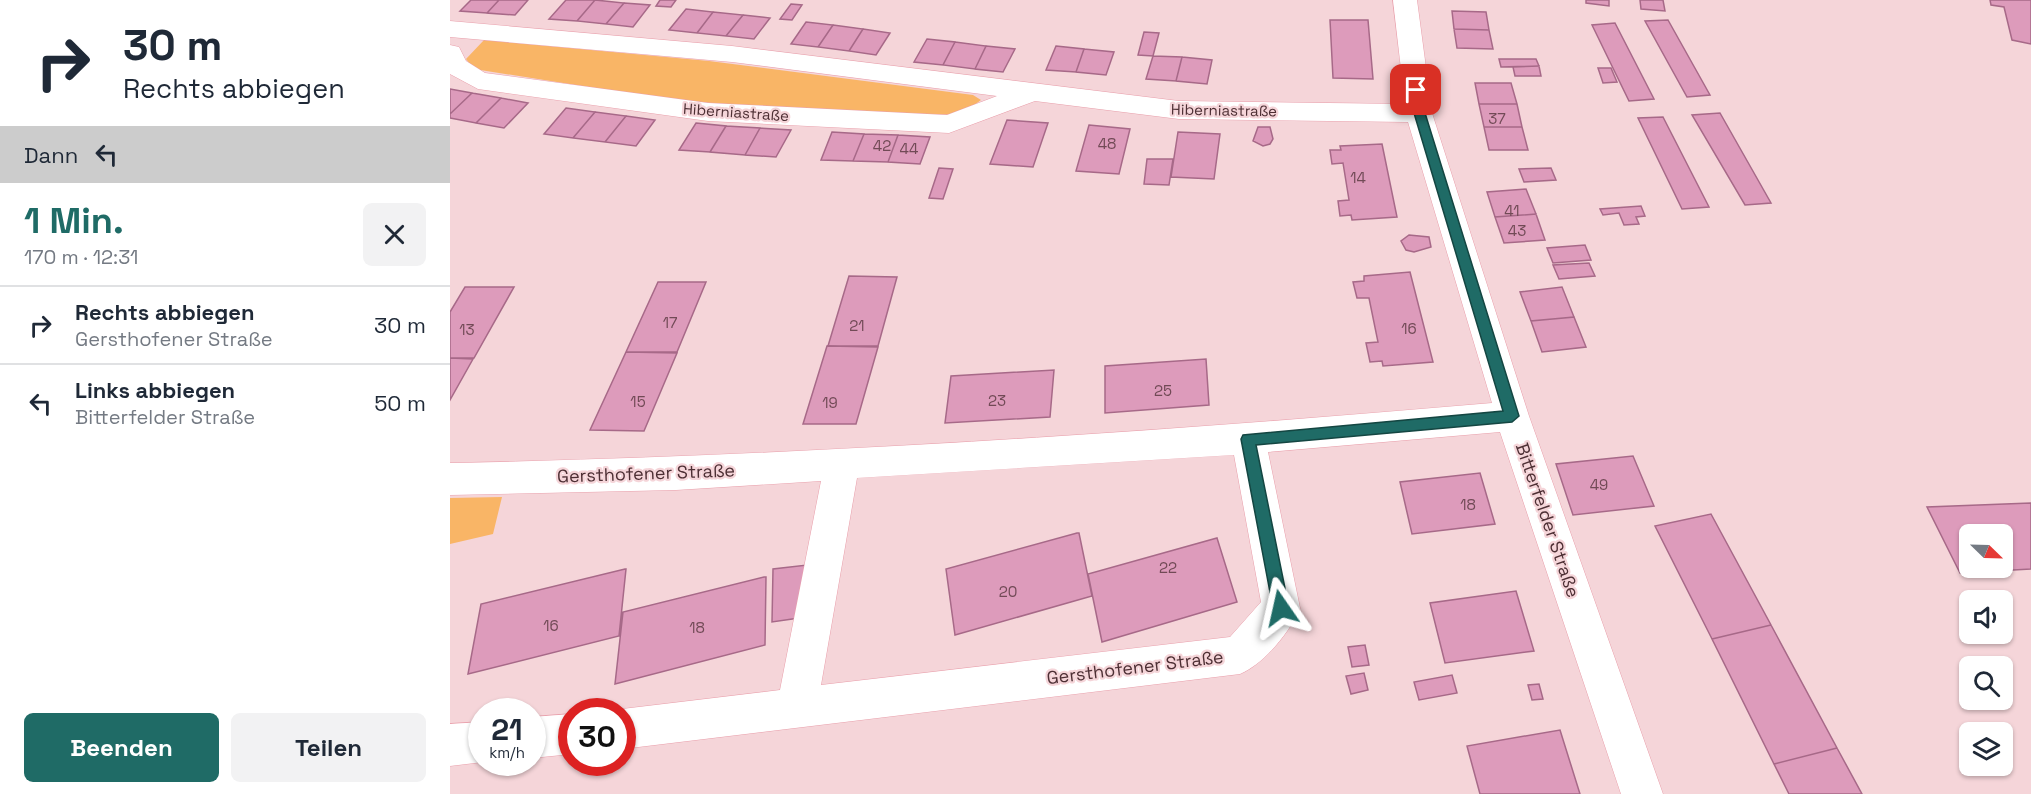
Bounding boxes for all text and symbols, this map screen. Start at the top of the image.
text: 30 m [123,19,222,72]
icon: right [24,24,102,102]
pin [1390,64,1441,115]
text: Rechts abbiegen [123,71,345,106]
icon: arrive [1399,73,1432,106]
street label: Hiberniastraße [682,99,790,125]
street label: Hiberniastraße [1171,100,1277,120]
house number: 37 [1488,109,1506,128]
house number: 48 [1098,134,1116,153]
house number: 42 [873,136,891,155]
icon: left [90,138,123,171]
house number: 44 [900,139,918,158]
text: Dann [24,141,78,169]
house number: 14 [1350,168,1366,187]
text: 1 Min. [24,198,124,244]
house number: 41 [1504,201,1520,220]
button: close [363,203,426,266]
house number: 43 [1508,221,1526,240]
text: 170 m · 12:31 [24,244,138,270]
text: Rechts abbiegen [75,298,255,326]
icon: right [24,309,57,342]
text: 30 m [374,311,426,339]
house number: 17 [663,313,677,332]
house number: 21 [849,316,865,335]
house number: 16 [1401,319,1417,338]
house number: 13 [459,320,475,339]
text: Gersthofener Straße [75,326,273,352]
text: Links abbiegen [75,376,235,404]
house number: 25 [1154,381,1172,400]
icon: left [24,387,57,420]
text: 50 m [374,389,426,417]
house number: 23 [988,391,1006,410]
house number: 15 [630,392,646,411]
house number: 19 [822,393,838,412]
text: Bitterfelder Straße [75,404,255,430]
street label: Bitterfelder Straße [1511,440,1585,600]
street label: Gersthofener Straße [557,458,735,488]
house number: 49 [1590,475,1608,494]
house number: 18 [1460,495,1476,514]
north arrow [1959,524,2013,578]
map controls [1959,524,2013,776]
house number: 22 [1159,558,1177,577]
position arrow [1249,576,1313,640]
house number: 20 [999,582,1017,601]
button: sound [1959,590,2013,644]
house number: 16 [543,616,559,635]
house number: 18 [689,618,705,637]
street label: Gersthofener Straße [1045,645,1225,689]
button: search [1959,656,2013,710]
speed limit sign: 30 [558,698,636,776]
text: 21 [491,710,523,749]
button: Beenden [24,713,219,782]
button: Teilen [231,713,426,782]
button: layers [1959,722,2013,776]
text: km/h [489,743,525,762]

